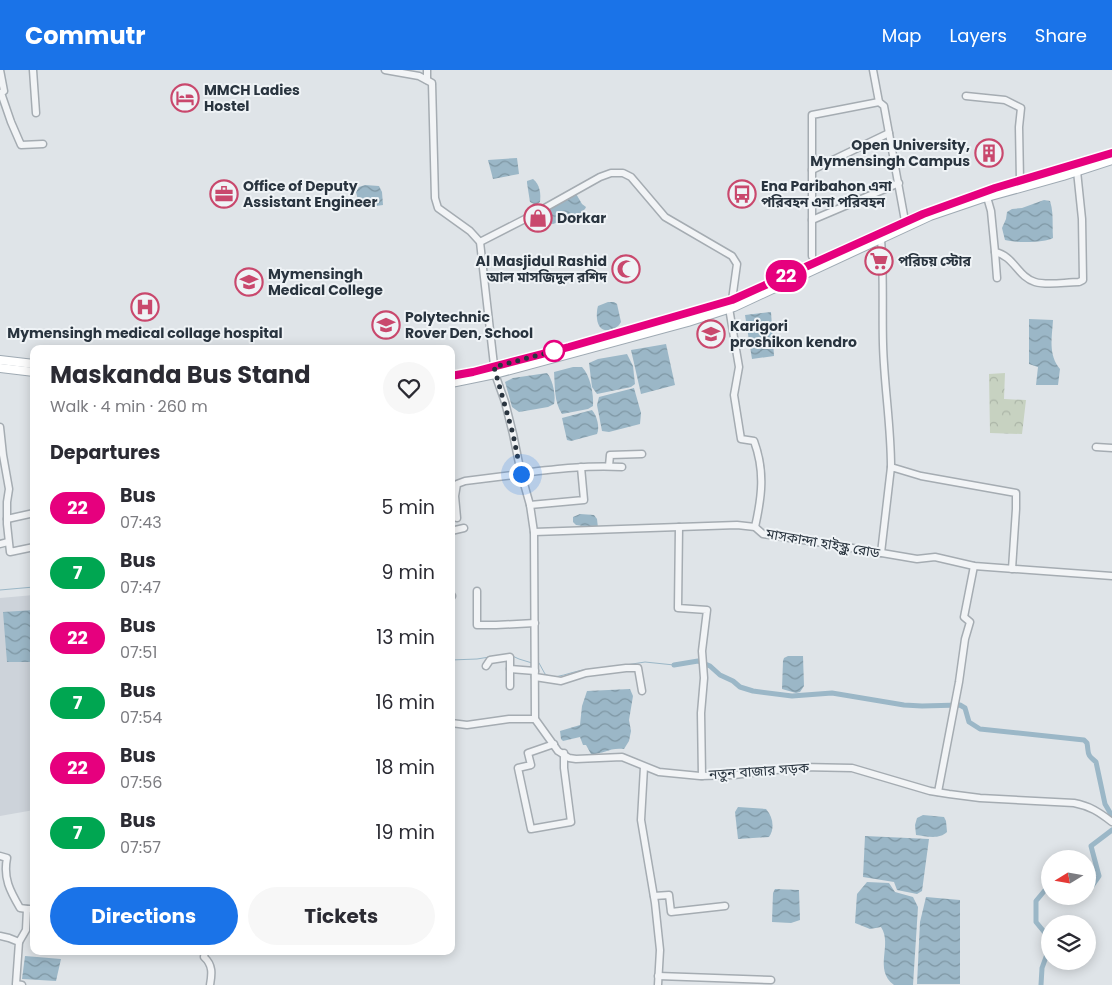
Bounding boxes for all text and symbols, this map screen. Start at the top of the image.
text: Commutr [25,19,146,52]
text: Map [882,23,922,48]
text: Layers [950,23,1007,48]
text: Share [1035,23,1087,48]
place label: MMCH Ladies Hostel [204,80,300,116]
hotel icon: MMCH Ladies Hostel [170,83,200,113]
place label: Open University, Mymensingh Campus [810,135,970,171]
building icon: Open University, Mymensingh Campus [974,138,1004,168]
place label: Office of Deputy Assistant Engineer [243,176,377,212]
place label: Ena Paribahon এনা পরিবহন এনা পরিবহন [761,176,893,212]
office icon: Office of Deputy Assistant Engineer [209,179,239,209]
bus stop icon: Ena Paribahon এনা পরিবহন এনা পরিবহন [727,179,757,209]
shop icon: Dorkar [523,203,553,233]
place label: Dorkar [557,208,606,228]
supermarket icon: পরিচয় স্টোর [864,246,894,276]
place label: Al Masjidul Rashid আল মাসজিদুল রশিদ [476,251,608,287]
place label: পরিচয় স্টোর [898,251,972,271]
mosque icon: Al Masjidul Rashid আল মাসজিদুল রশিদ [611,254,641,284]
line badge: 22 [764,260,808,292]
text: 22 [776,263,796,288]
place label: Mymensingh Medical College [268,264,383,300]
school or university icon: Mymensingh Medical College [234,267,264,297]
hospital icon: Mymensingh medical collage hospital [130,292,160,322]
place label: Polytechnic Rover Den, School [405,307,533,343]
school or university icon: Polytechnic Rover Den, School [371,310,401,340]
place label: Karigori proshikon kendro [730,316,857,352]
school or university icon: Karigori proshikon kendro [696,319,726,349]
place label: Mymensingh medical collage hospital [7,323,283,343]
unlabelled marker [543,340,565,362]
text: Maskanda Bus Stand [50,358,310,391]
button: heart [383,362,435,414]
text: Walk · 4 min · 260 m [50,395,208,418]
text: Departures [50,439,160,466]
your location [509,462,534,487]
text: Bus [120,482,156,509]
text: 5 min [382,494,435,521]
text: 22 [67,495,88,520]
text: 07:43 [120,511,162,534]
street label: মাসকান্দা হাইস্কুল রোড [763,523,883,563]
text: Bus [120,547,156,574]
text: 9 min [382,559,435,586]
text: 7 [73,560,82,585]
text: 07:47 [120,576,161,599]
text: Bus [120,612,156,639]
text: 13 min [376,624,435,651]
text: 22 [67,625,88,650]
text: 07:51 [120,641,157,664]
text: Bus [120,677,156,704]
text: 16 min [375,689,435,716]
text: 7 [73,690,82,715]
text: 07:54 [120,706,162,729]
text: Bus [120,742,156,769]
text: 18 min [375,754,435,781]
text: 22 [67,755,88,780]
street label: নতুন বাজার সড়ক [707,757,810,785]
text: 07:56 [120,771,162,794]
text: Bus [120,807,156,834]
text: 19 min [375,819,435,846]
text: 7 [73,820,82,845]
text: 07:57 [120,836,161,859]
north arrow [1041,850,1096,905]
map controls [1041,850,1096,970]
button: Directions [50,887,238,945]
button: Tickets [248,887,435,945]
button: layers [1041,915,1096,970]

